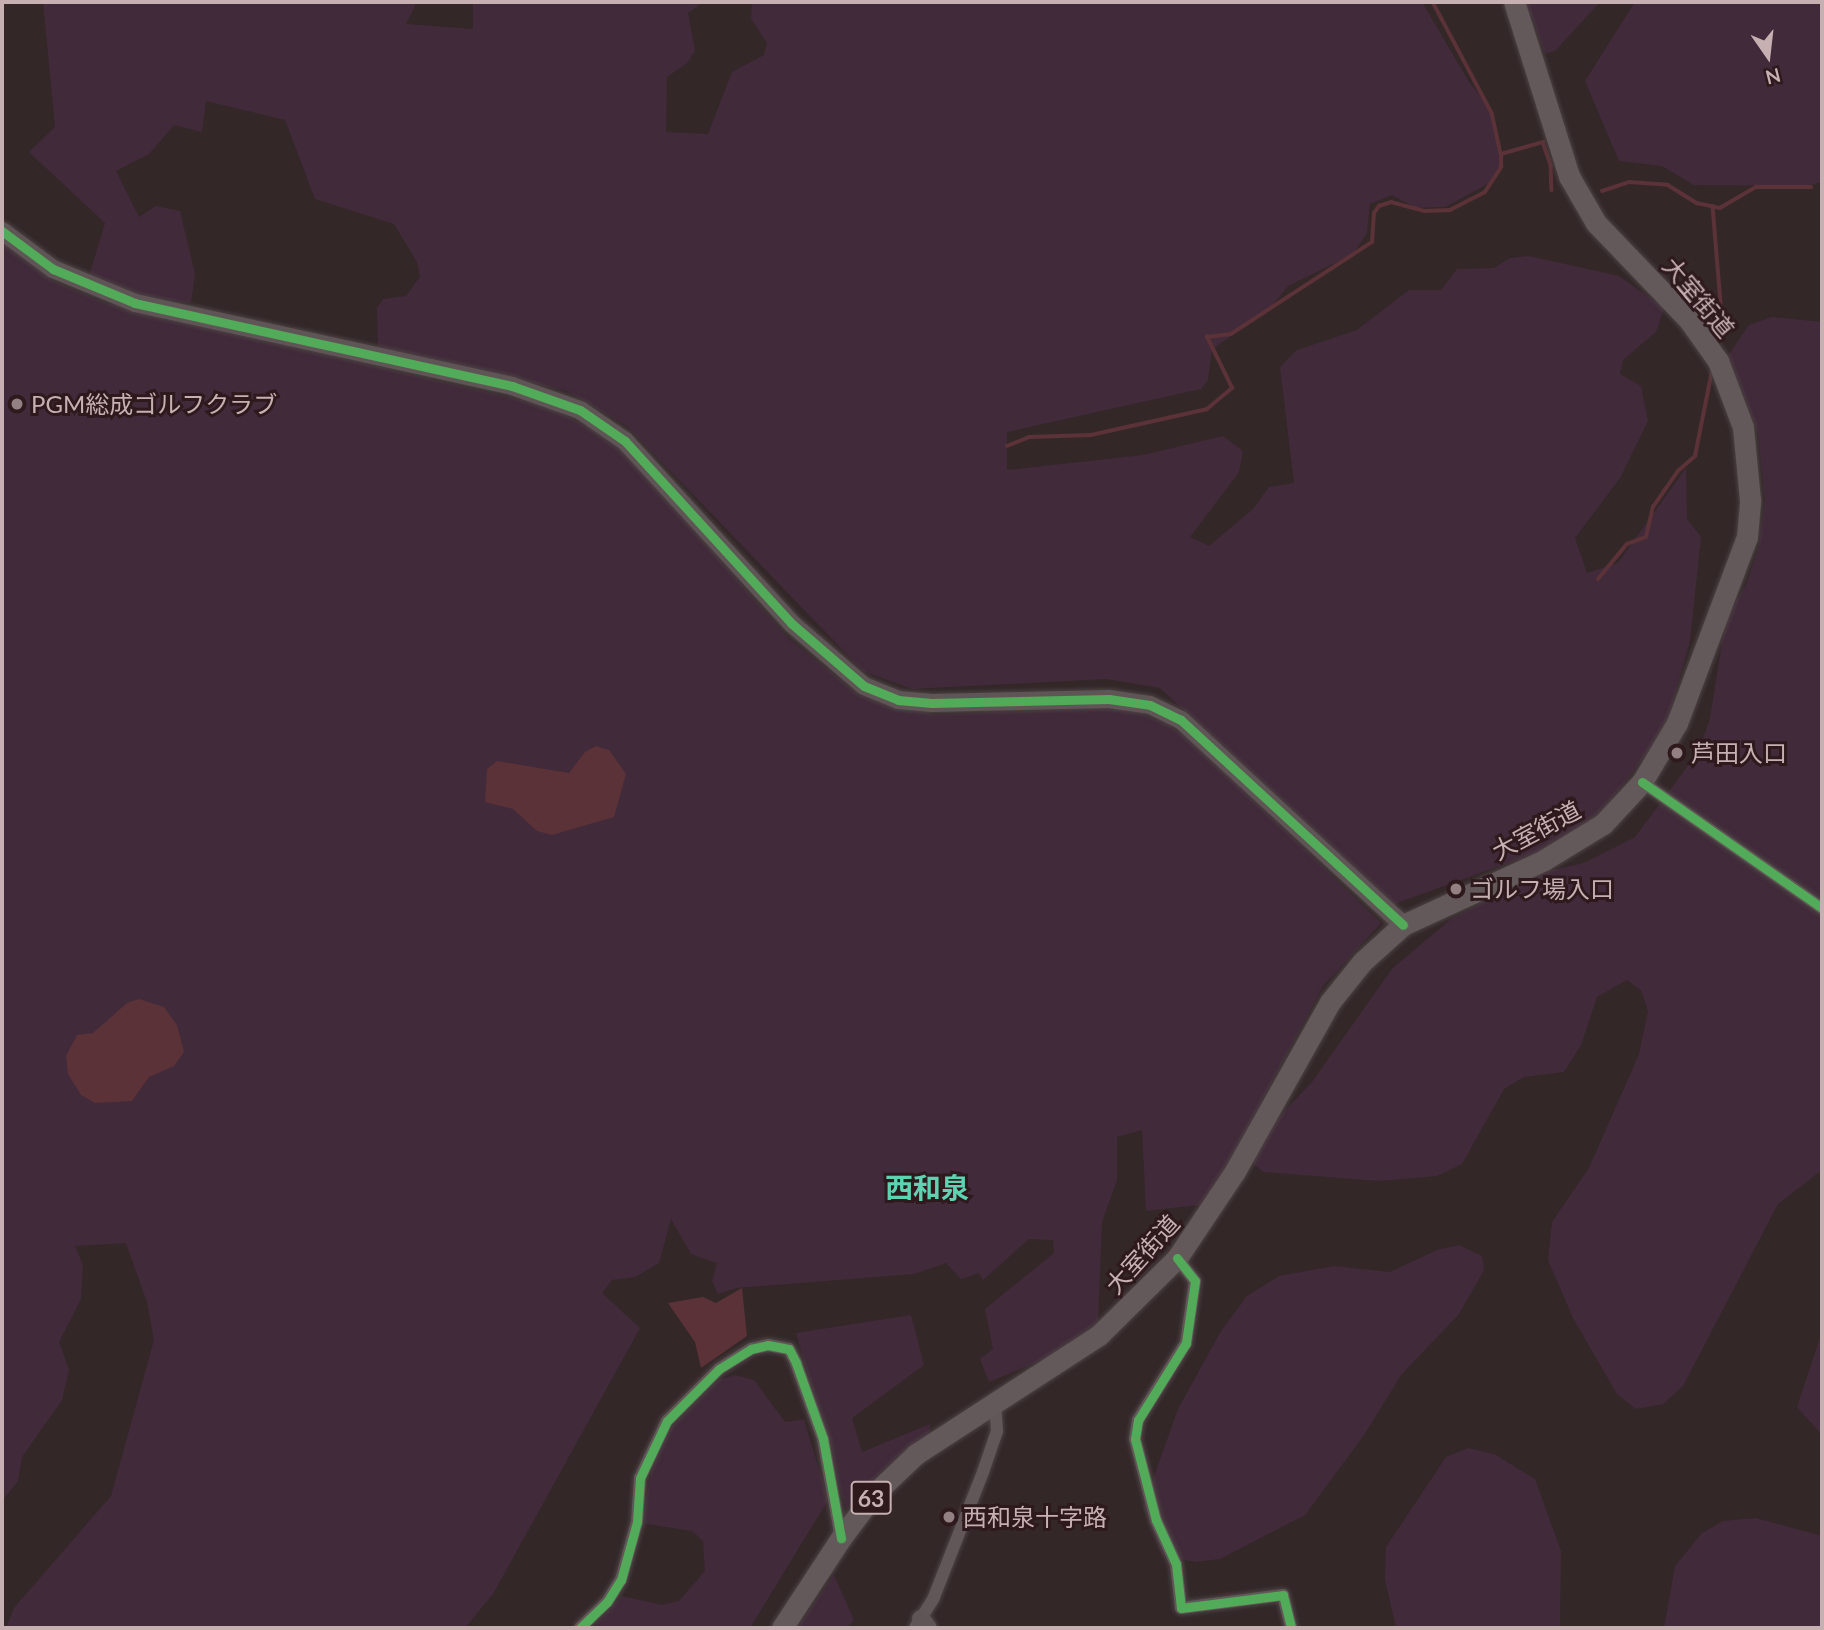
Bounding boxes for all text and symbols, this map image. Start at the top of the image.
north arrow [1733,21,1803,91]
text: N [1763,64,1783,90]
street label: 大室街道 [1657,251,1741,343]
place label: PGM総成ゴルフクラブ [31,390,277,418]
marker: PGM総成ゴルフクラブ [9,396,25,412]
place label: 芦田入口 [1691,739,1787,767]
marker: 芦田入口 [1669,745,1685,761]
street label: 大室街道 [1487,795,1585,865]
place label: ゴルフ場入口 [1470,875,1614,903]
marker: ゴルフ場入口 [1448,881,1464,897]
district label: 西和泉 [885,1170,969,1204]
street label: 大室街道 [1099,1209,1185,1299]
road number: 63 [850,1478,892,1518]
place label: 西和泉十字路 [963,1503,1107,1531]
marker: 西和泉十字路 [941,1509,957,1525]

